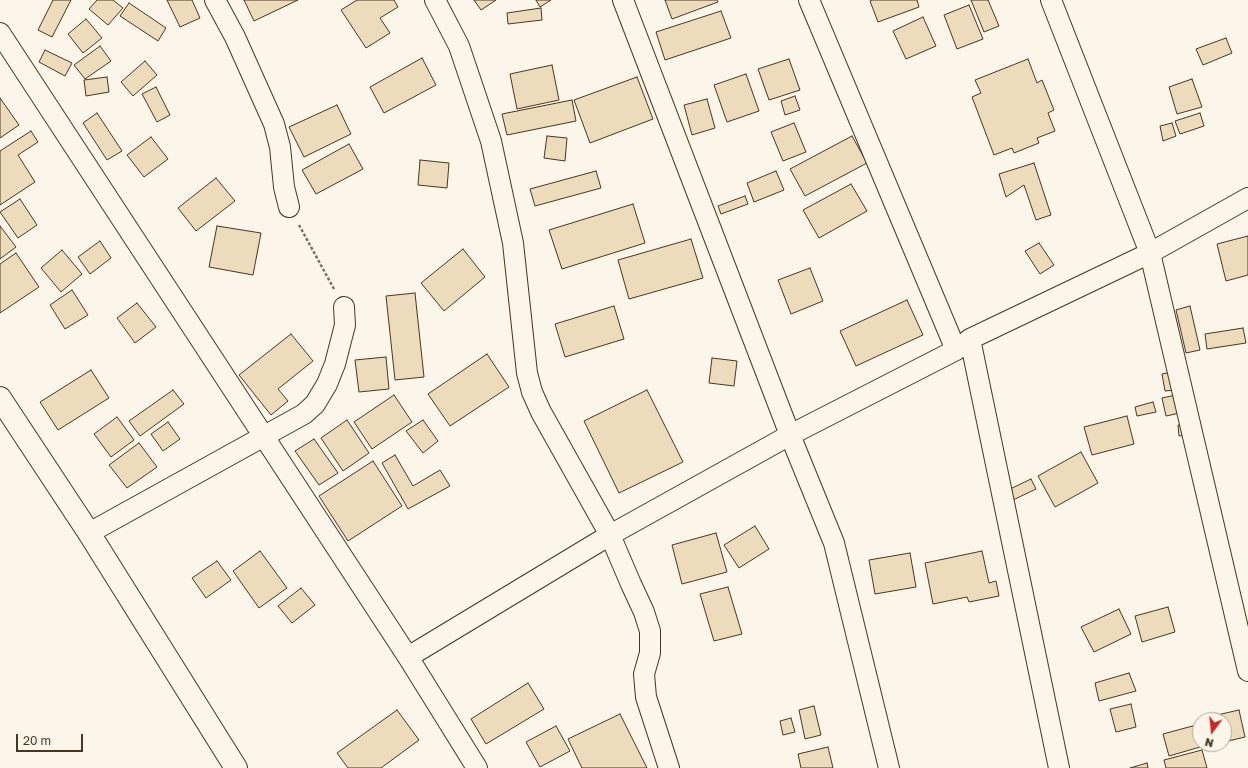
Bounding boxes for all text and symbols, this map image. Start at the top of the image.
north arrow [1192,712,1232,752]
scale bar [18,726,85,752]
text: 20 m [23,733,51,748]
text: N [1203,736,1215,750]

